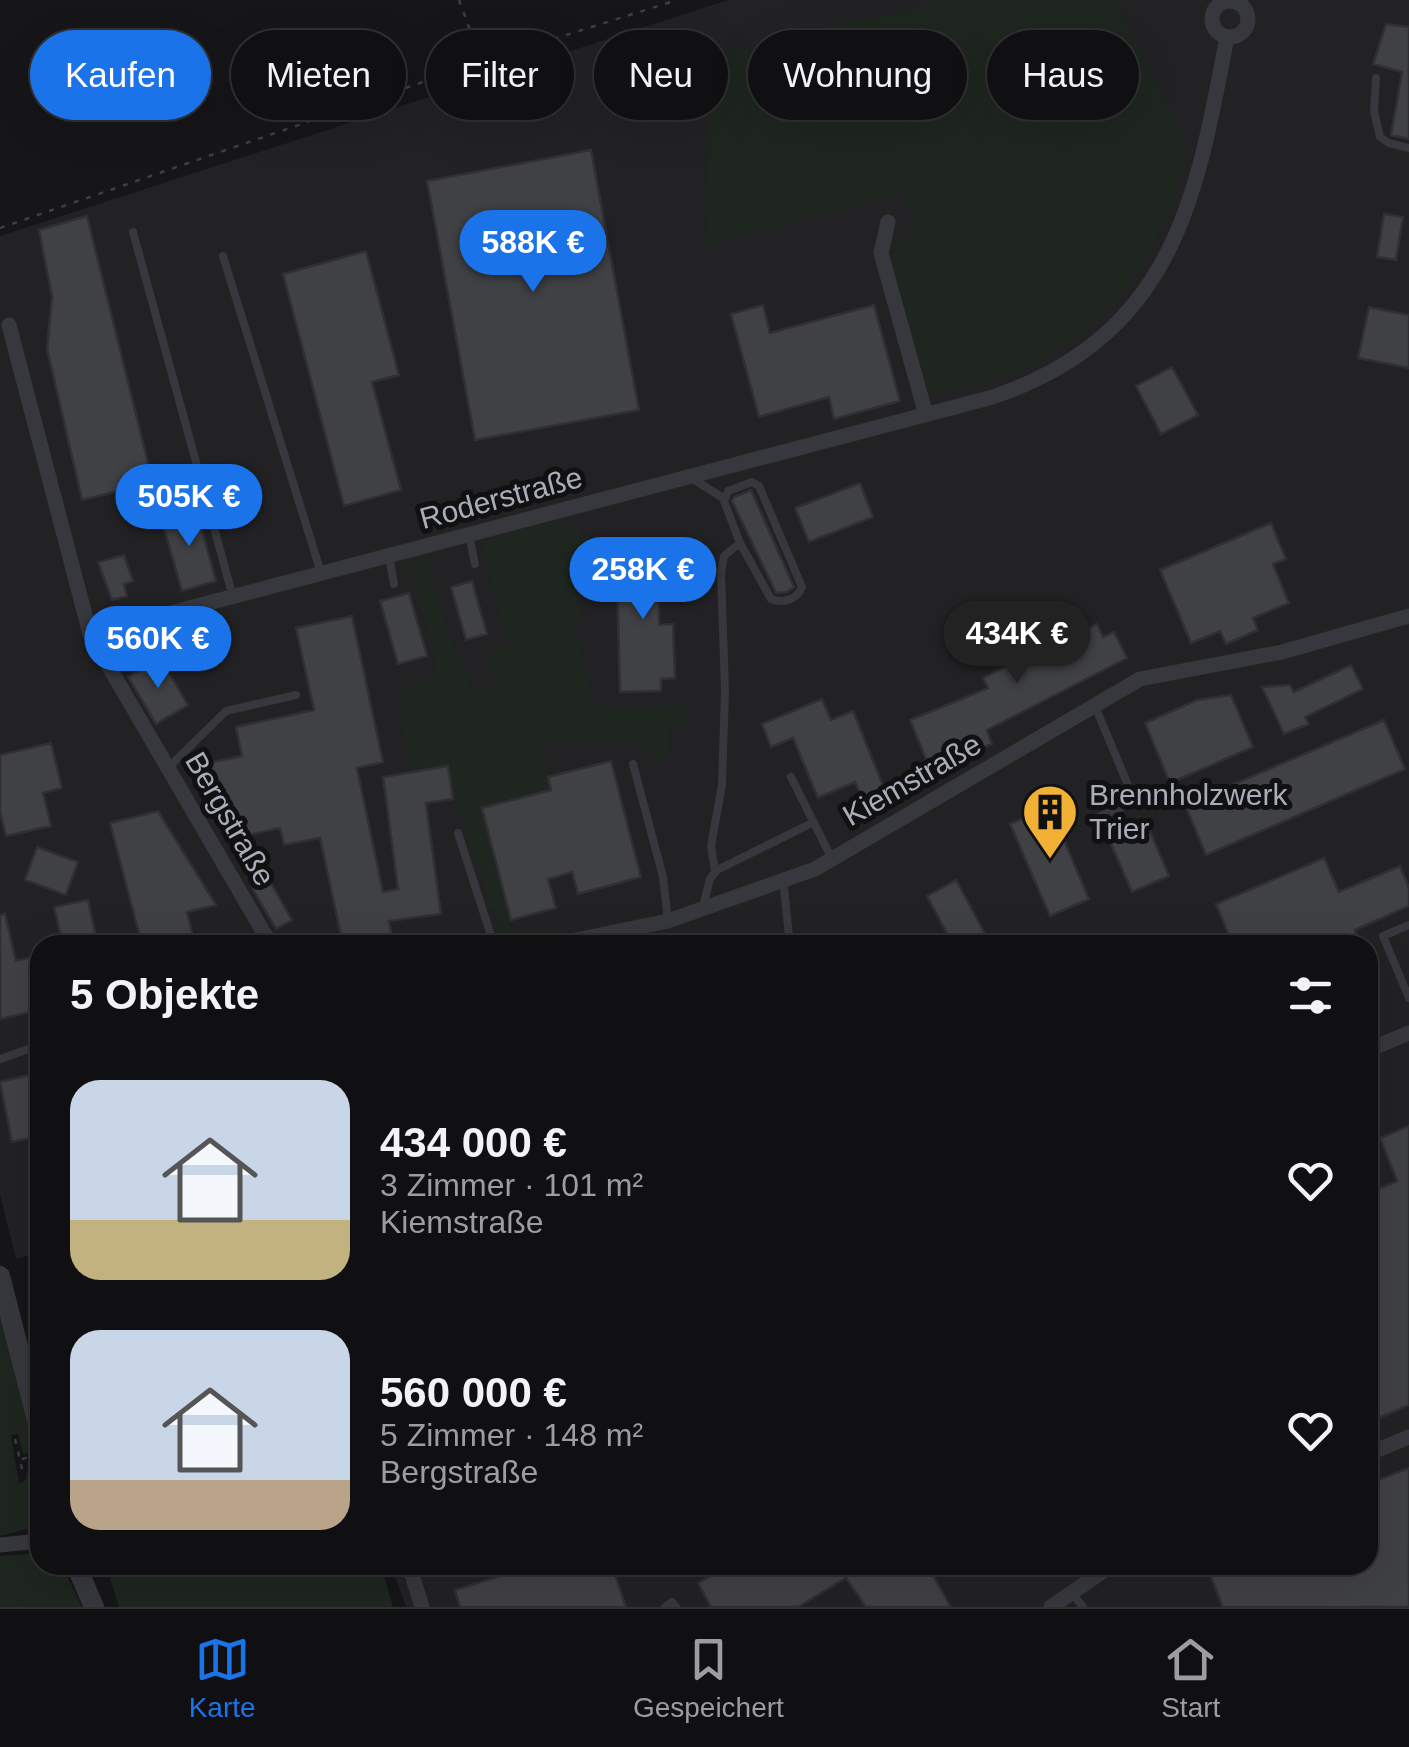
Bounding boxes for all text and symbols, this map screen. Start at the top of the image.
chip: Kaufen [30,30,211,120]
chip: Mieten [231,30,406,120]
chip: Filter [426,30,574,120]
chip: Neu [594,30,728,120]
chip: Wohnung [748,30,967,120]
chip: Haus [987,30,1139,120]
pin: 588K € [452,210,614,295]
text: 588K € [481,224,585,260]
street label: Roderstraße [416,460,586,535]
pin: 505K € [108,464,270,549]
text: 505K € [137,478,241,514]
pin: 258K € [562,537,724,622]
text: 258K € [591,551,695,587]
pin: 434K € [936,601,1098,686]
pin: 560K € [77,606,239,691]
text: 434K € [965,615,1069,651]
text: 560K € [106,620,210,656]
street label: Kiemstraße [837,727,986,832]
street label: Bergstraße [179,746,282,891]
place label: Brennholzwerk Trier [1089,778,1288,845]
building icon: Brennholzwerk Trier [1020,782,1080,861]
icon: filters [1283,968,1338,1023]
text: 5 Objekte [70,971,259,1018]
text: 434 000 € [380,1119,567,1166]
icon: home [150,1120,270,1240]
icon: heart [1283,1153,1338,1208]
text: 3 Zimmer · 101 m² [380,1167,643,1203]
text: Kiemstraße [380,1204,544,1240]
text: 560 000 € [380,1369,567,1416]
icon: home [150,1370,270,1490]
icon: heart [1283,1403,1338,1458]
text: 5 Zimmer · 148 m² [380,1417,643,1453]
text: Bergstraße [380,1454,538,1490]
tab: Karte [189,1632,256,1724]
tab: Gespeichert [633,1632,784,1724]
tab: Start [1161,1632,1220,1724]

